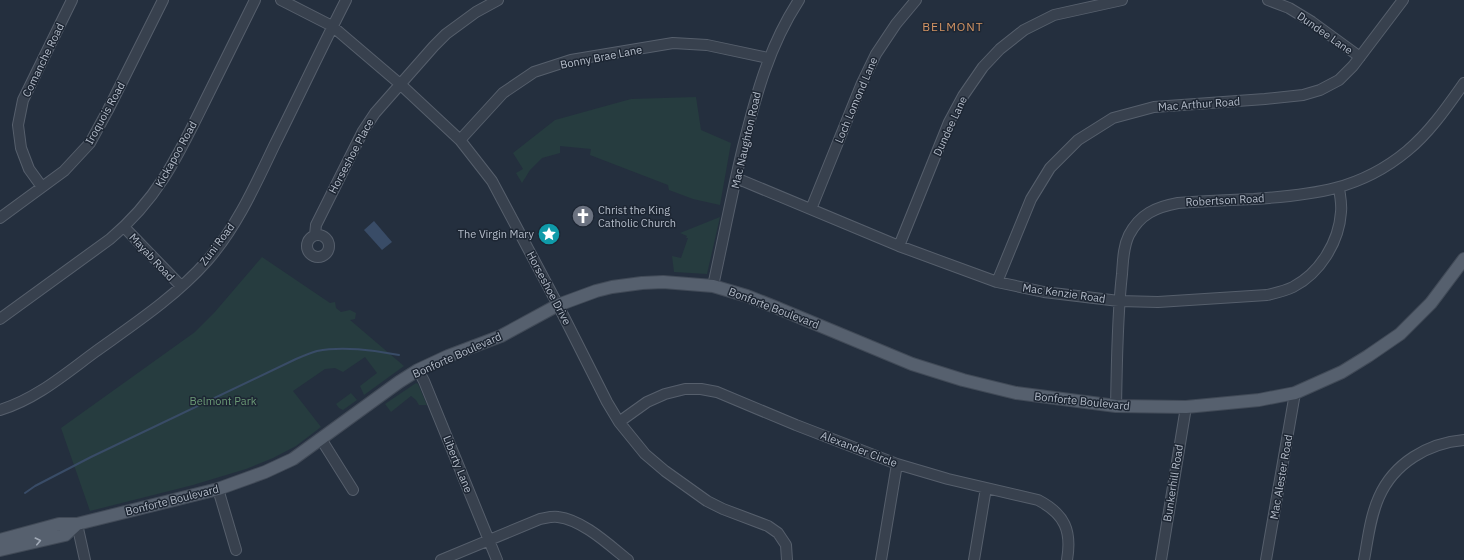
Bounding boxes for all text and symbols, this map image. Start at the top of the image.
street label: Dundee Lane [1295,9,1355,57]
district label: BELMONT [922,19,984,34]
street label: Comanche Road [19,21,67,99]
street label: Bonny Brae Lane [559,42,643,72]
street label: Loch Lomond Lane [832,55,880,145]
street label: Iroquois Road [82,79,128,147]
street label: Mac Naughton Road [728,90,764,190]
street label: Dundee Lane [930,94,970,158]
street label: Mac Arthur Road [1157,94,1241,114]
street label: Horseshoe Place [325,116,377,196]
street label: Kickapoo Road [152,118,200,190]
street label: Robertson Road [1185,191,1265,209]
church icon: Christ the King Catholic Church [570,203,596,229]
place label: Christ the King Catholic Church [598,203,676,230]
street label: Zuni Road [197,220,237,268]
place icon: The Virgin Mary [536,221,562,247]
place label: The Virgin Mary [458,227,534,241]
street label: Mayab Road [126,230,178,284]
street label: Horseshoe Drive [524,249,574,327]
street label: Mac Kenzie Road [1022,280,1106,306]
street label: Bonforte Boulevard [727,284,821,332]
street label: Bonforte Boulevard [410,329,504,381]
street label: Bonforte Boulevard [1034,389,1130,413]
park label: Belmont Park [190,394,257,408]
street label: Alexander Circle [819,428,899,470]
street label: Liberty Lane [440,433,476,495]
street label: Mac Alester Road [1267,433,1295,521]
street label: Bunkerhill Road [1160,443,1186,523]
street label: Bonforte Boulevard [124,482,220,518]
one-way arrow [35,538,41,546]

